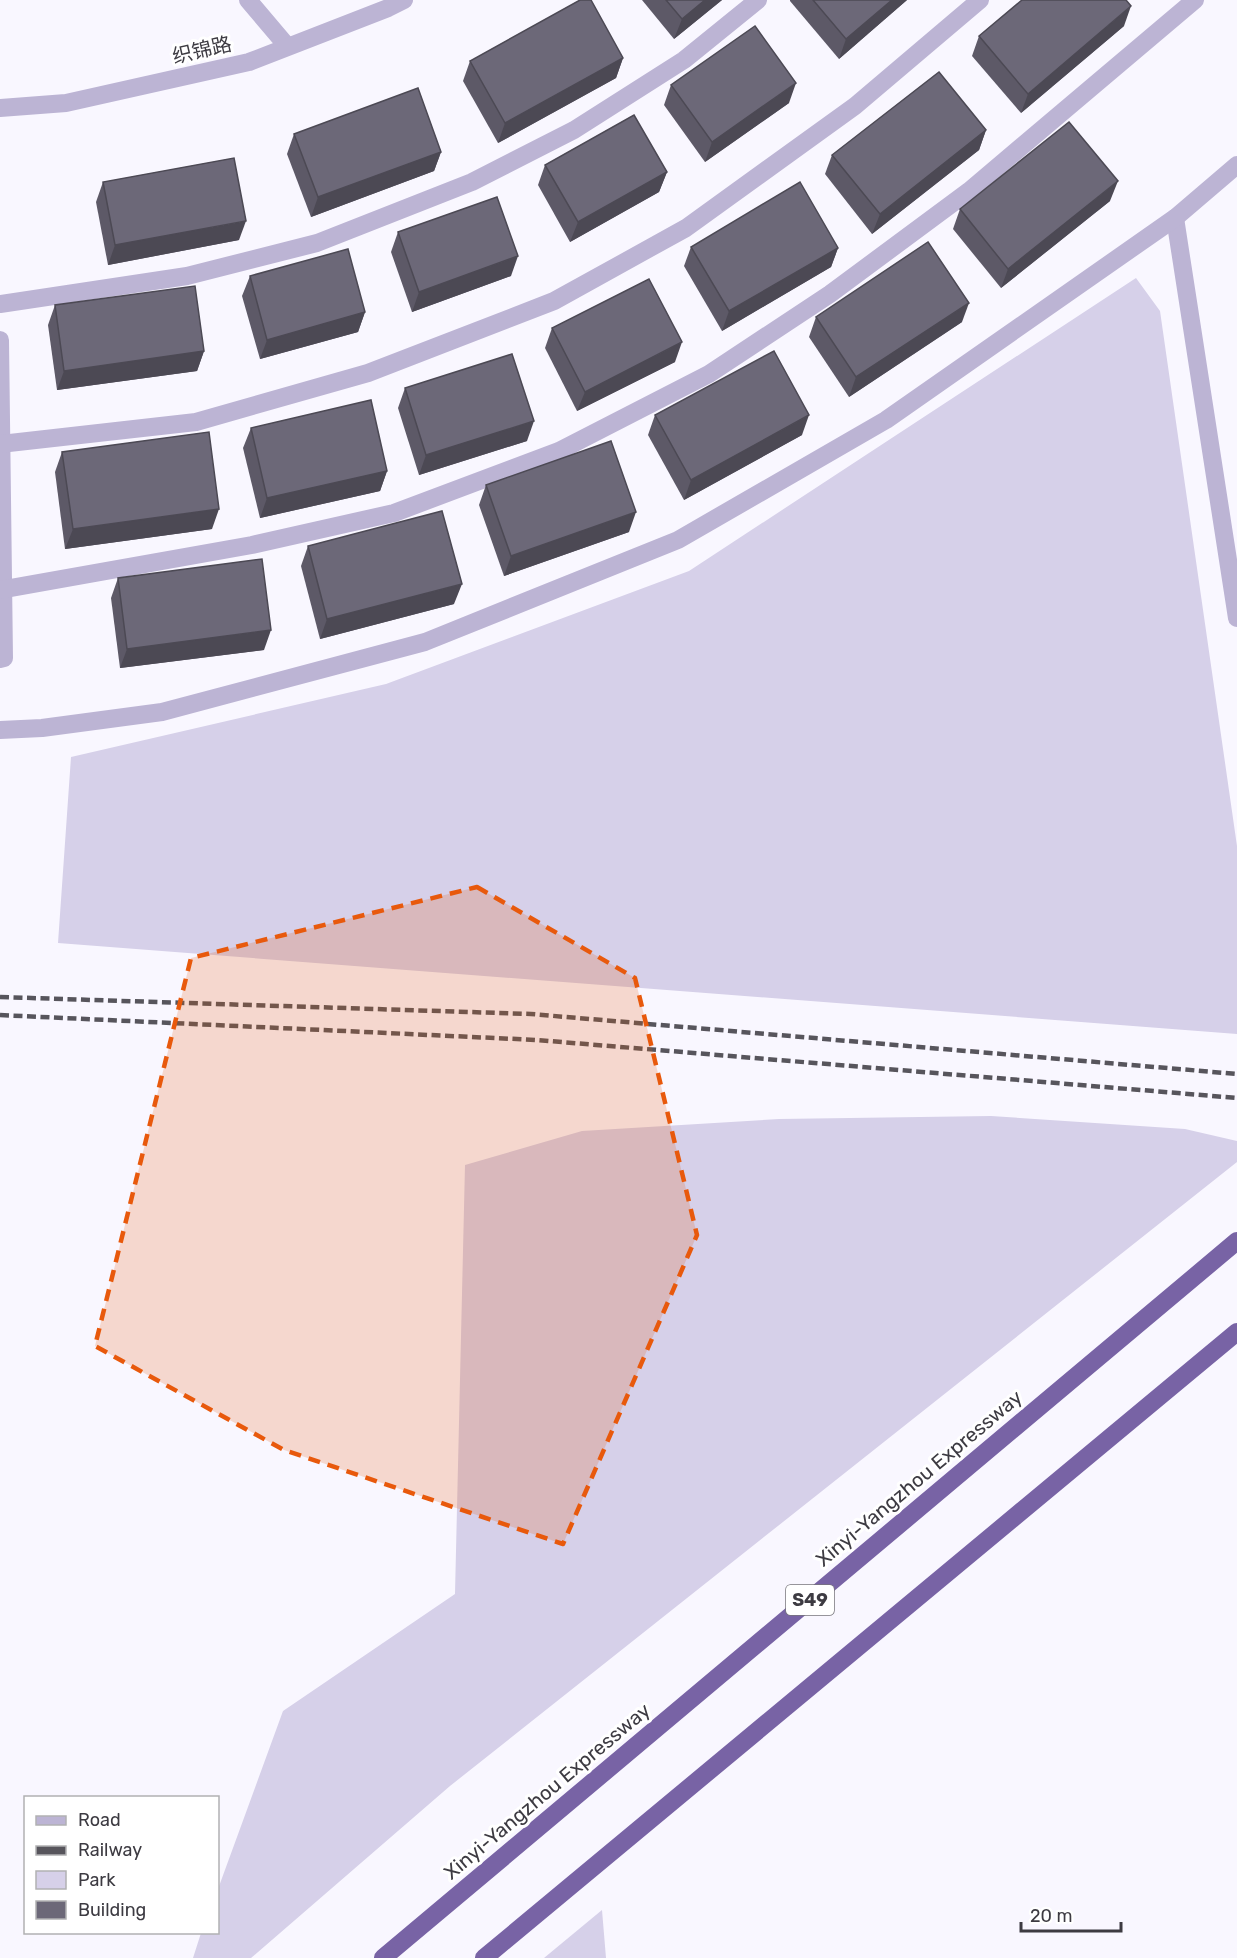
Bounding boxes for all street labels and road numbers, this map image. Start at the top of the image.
street label: 织锦路 [170,32,234,68]
street label: Xinyi-Yangzhou Expressway [811,1385,1027,1571]
road number: S49 [786,1585,834,1615]
street label: Xinyi-Yangzhou Expressway [439,1698,655,1884]

